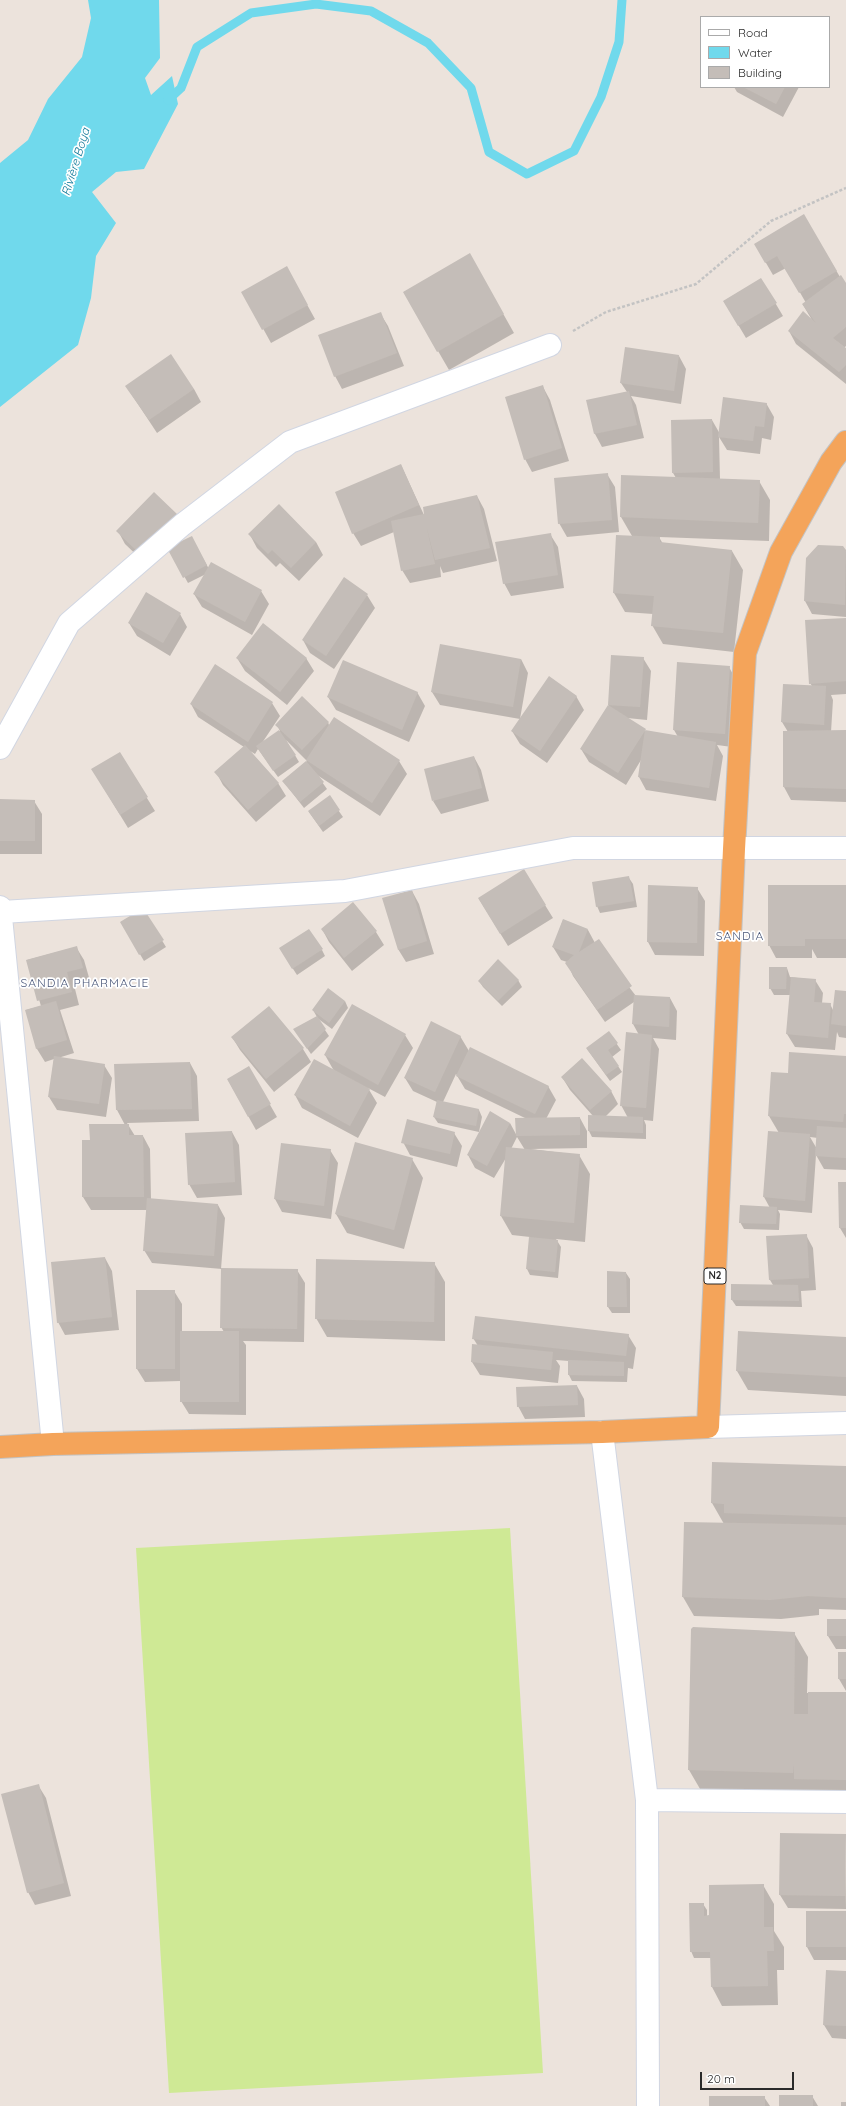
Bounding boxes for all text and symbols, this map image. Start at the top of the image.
legend [700,16,830,88]
text: Road [738,25,768,40]
text: Water [738,45,772,60]
text: Building [738,65,782,80]
water label: Rivière Boya [59,126,93,198]
district label: SANDIA [716,929,764,943]
district label: SANDIA PHARMACIE [21,976,149,990]
road number: N2 [704,1268,726,1284]
scale bar [702,2064,796,2090]
text: 20 m [707,2071,735,2086]

